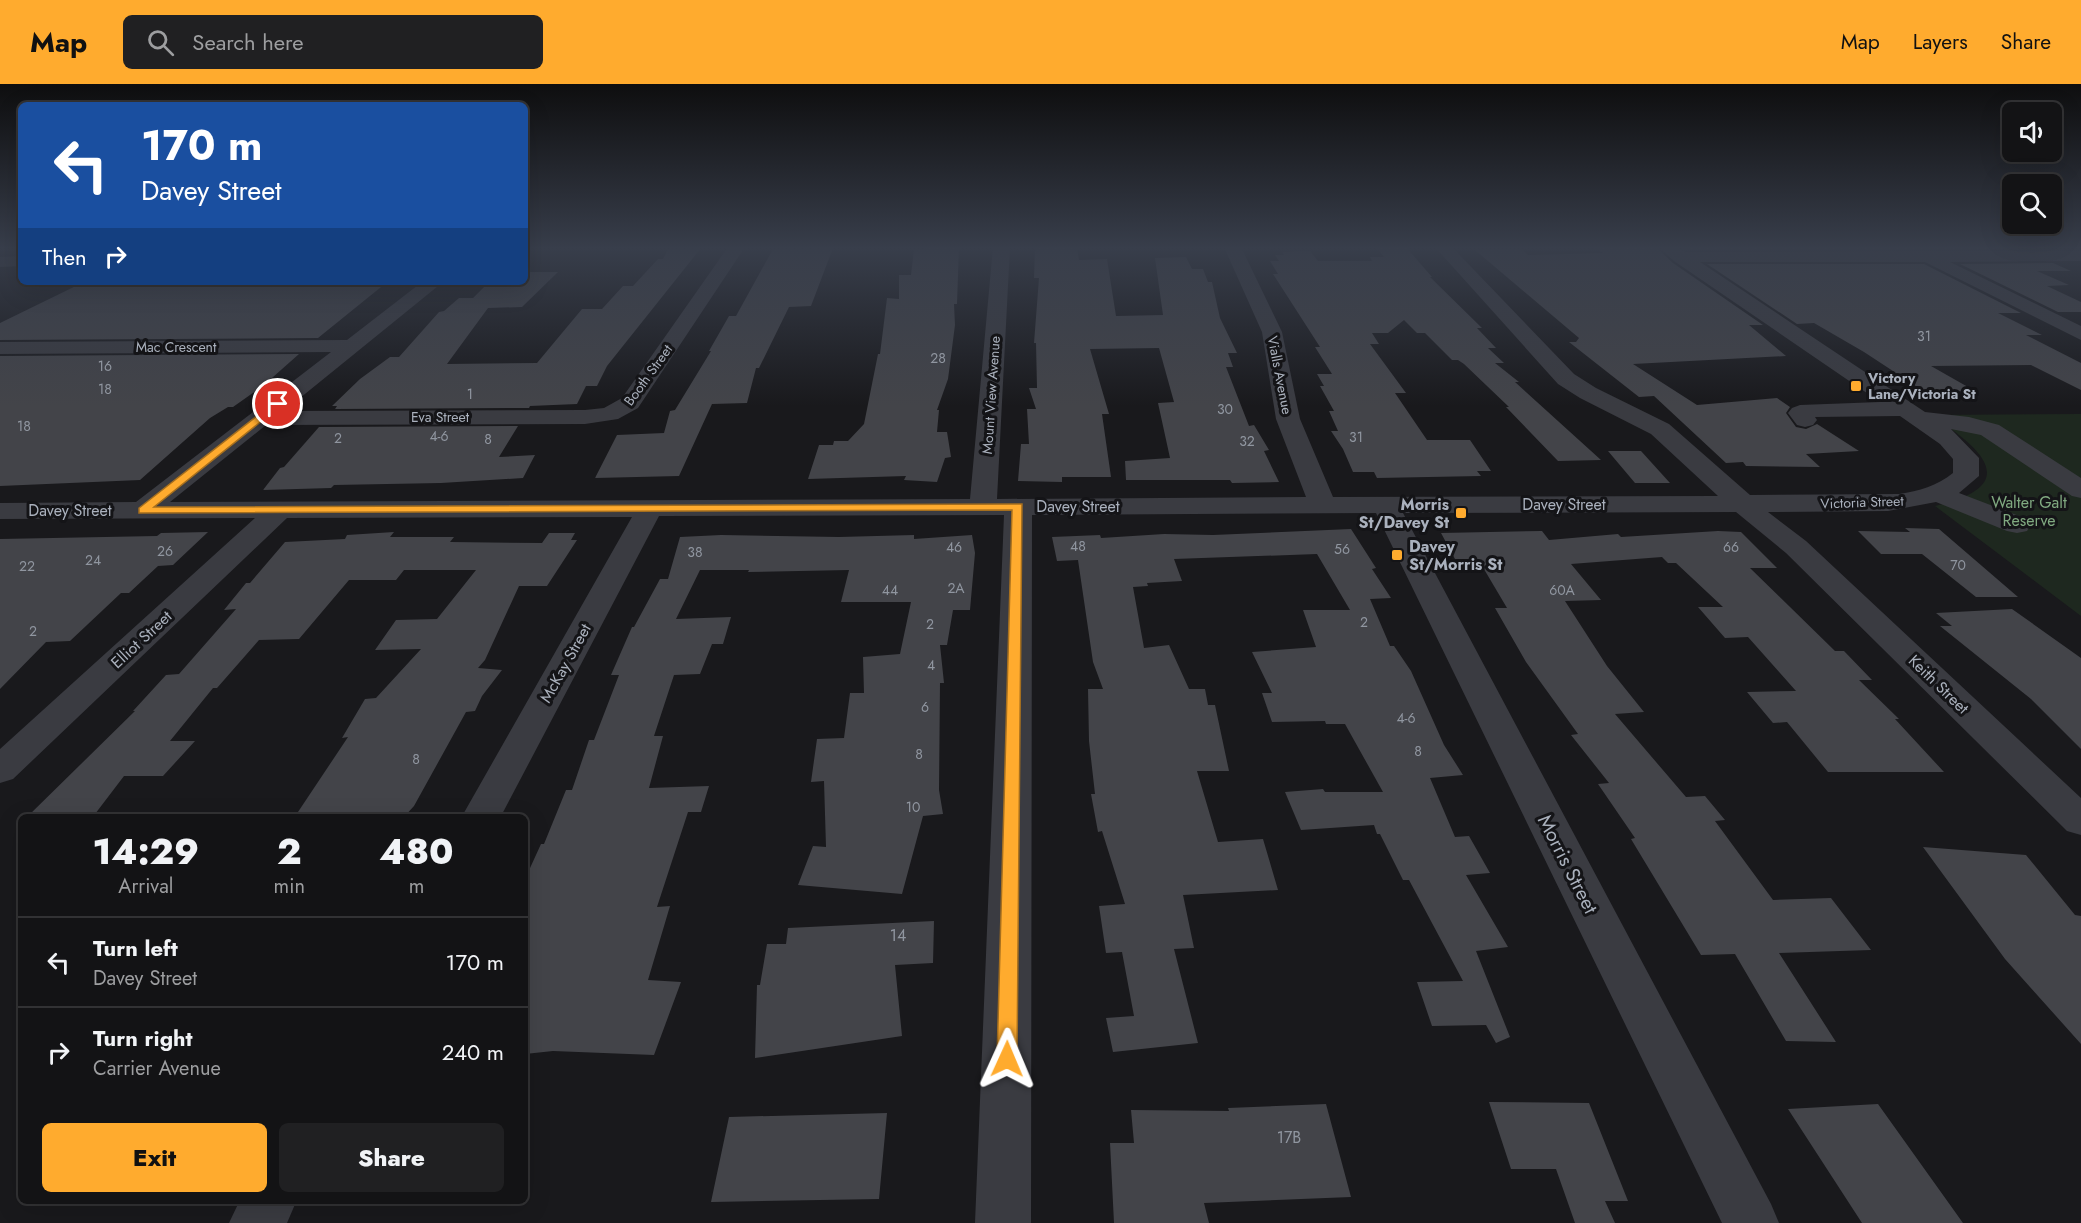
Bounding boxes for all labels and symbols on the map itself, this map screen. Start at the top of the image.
house number: 31 [1917,326,1931,346]
street label: Vialls Avenue [1263,334,1297,416]
street label: Mount View Avenue [977,335,1005,455]
street label: Mac Crescent [136,337,217,357]
street label: Booth Street [619,340,677,410]
house number: 28 [930,348,946,368]
house number: 16 [98,356,112,376]
place label: Victory Lane/Victoria St [1867,368,1976,404]
pin [252,378,303,429]
house number: 18 [98,379,112,399]
marker: Victory Lane/Victoria St [1849,379,1863,393]
house number: 1 [467,384,473,404]
house number: 30 [1217,399,1233,419]
street label: Eva Street [411,407,470,427]
house number: 18 [17,416,31,436]
house number: 4-6 [429,426,449,446]
house number: 31 [1349,427,1363,447]
house number: 2 [334,428,342,448]
house number: 8 [484,429,492,449]
house number: 32 [1239,431,1255,451]
street label: Victoria Street [1820,491,1905,513]
park label: Walter Galt Reserve [1991,491,2067,532]
place label: Morris St/Davey St [1359,493,1450,534]
street label: Davey Street [1522,493,1606,516]
street label: Davey Street [1036,495,1120,518]
street label: Davey Street [28,499,112,522]
marker: Morris St/Davey St [1454,506,1468,520]
place label: Davey St/Morris St [1409,535,1503,576]
house number: 48 [1070,536,1086,556]
house number: 46 [946,537,962,557]
house number: 66 [1723,537,1739,557]
house number: 56 [1334,539,1350,559]
house number: 26 [157,541,173,561]
house number: 38 [687,542,703,562]
marker: Davey St/Morris St [1390,548,1404,562]
house number: 24 [85,550,101,570]
house number: 70 [1950,555,1966,575]
house number: 22 [19,556,35,576]
house number: 2A [947,578,965,598]
house number: 44 [882,580,898,600]
house number: 60A [1549,580,1576,600]
street label: Elliot Street [106,605,177,674]
house number: 2 [1360,612,1368,632]
house number: 2 [926,614,934,634]
street label: McKay Street [534,619,597,707]
house number: 2 [29,621,37,641]
street label: Keith Street [1903,650,1974,719]
house number: 4 [927,655,935,675]
house number: 6 [921,697,929,717]
house number: 4-6 [1396,708,1416,728]
house number: 8 [1414,741,1422,761]
house number: 8 [915,744,923,764]
house number: 8 [412,749,420,769]
house number: 10 [906,797,920,817]
street label: Morris Street [1530,810,1605,919]
house number: 14 [890,924,906,947]
position arrow [975,1027,1039,1091]
house number: 17B [1277,1126,1301,1149]

